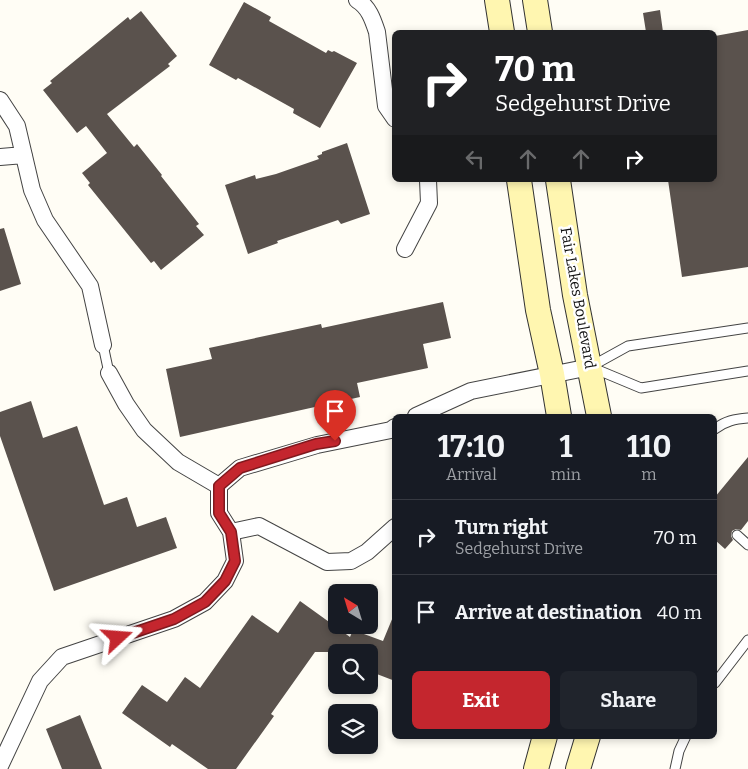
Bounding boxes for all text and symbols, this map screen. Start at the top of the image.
text: 70 m [495,48,575,90]
icon: right [412,50,477,115]
text: Sedgehurst Drive [495,90,671,117]
icon: left [461,145,489,173]
icon: ahead [514,145,542,173]
icon: ahead [567,145,595,173]
icon: right [620,145,648,173]
street label: Fair Lakes Boulevard [557,226,599,370]
pin [314,390,356,441]
icon: arrive [321,397,349,425]
text: 17:10 [438,429,505,465]
text: 1 [559,429,572,465]
text: 110 [626,429,671,465]
text: Arrival [446,465,497,484]
text: min [551,465,581,484]
text: m [641,465,657,484]
text: Turn right [455,516,548,539]
icon: right [412,523,440,551]
text: 70 m [654,526,697,549]
text: Sedgehurst Drive [455,539,583,558]
north arrow [328,584,378,634]
map controls [328,584,378,754]
icon: arrive [412,598,440,626]
text: Arrive at destination [455,601,642,624]
text: 40 m [657,601,702,624]
position arrow [91,611,143,663]
button: search [328,644,378,694]
button: Exit [412,671,550,729]
button: Share [560,671,697,729]
button: layers [328,704,378,754]

